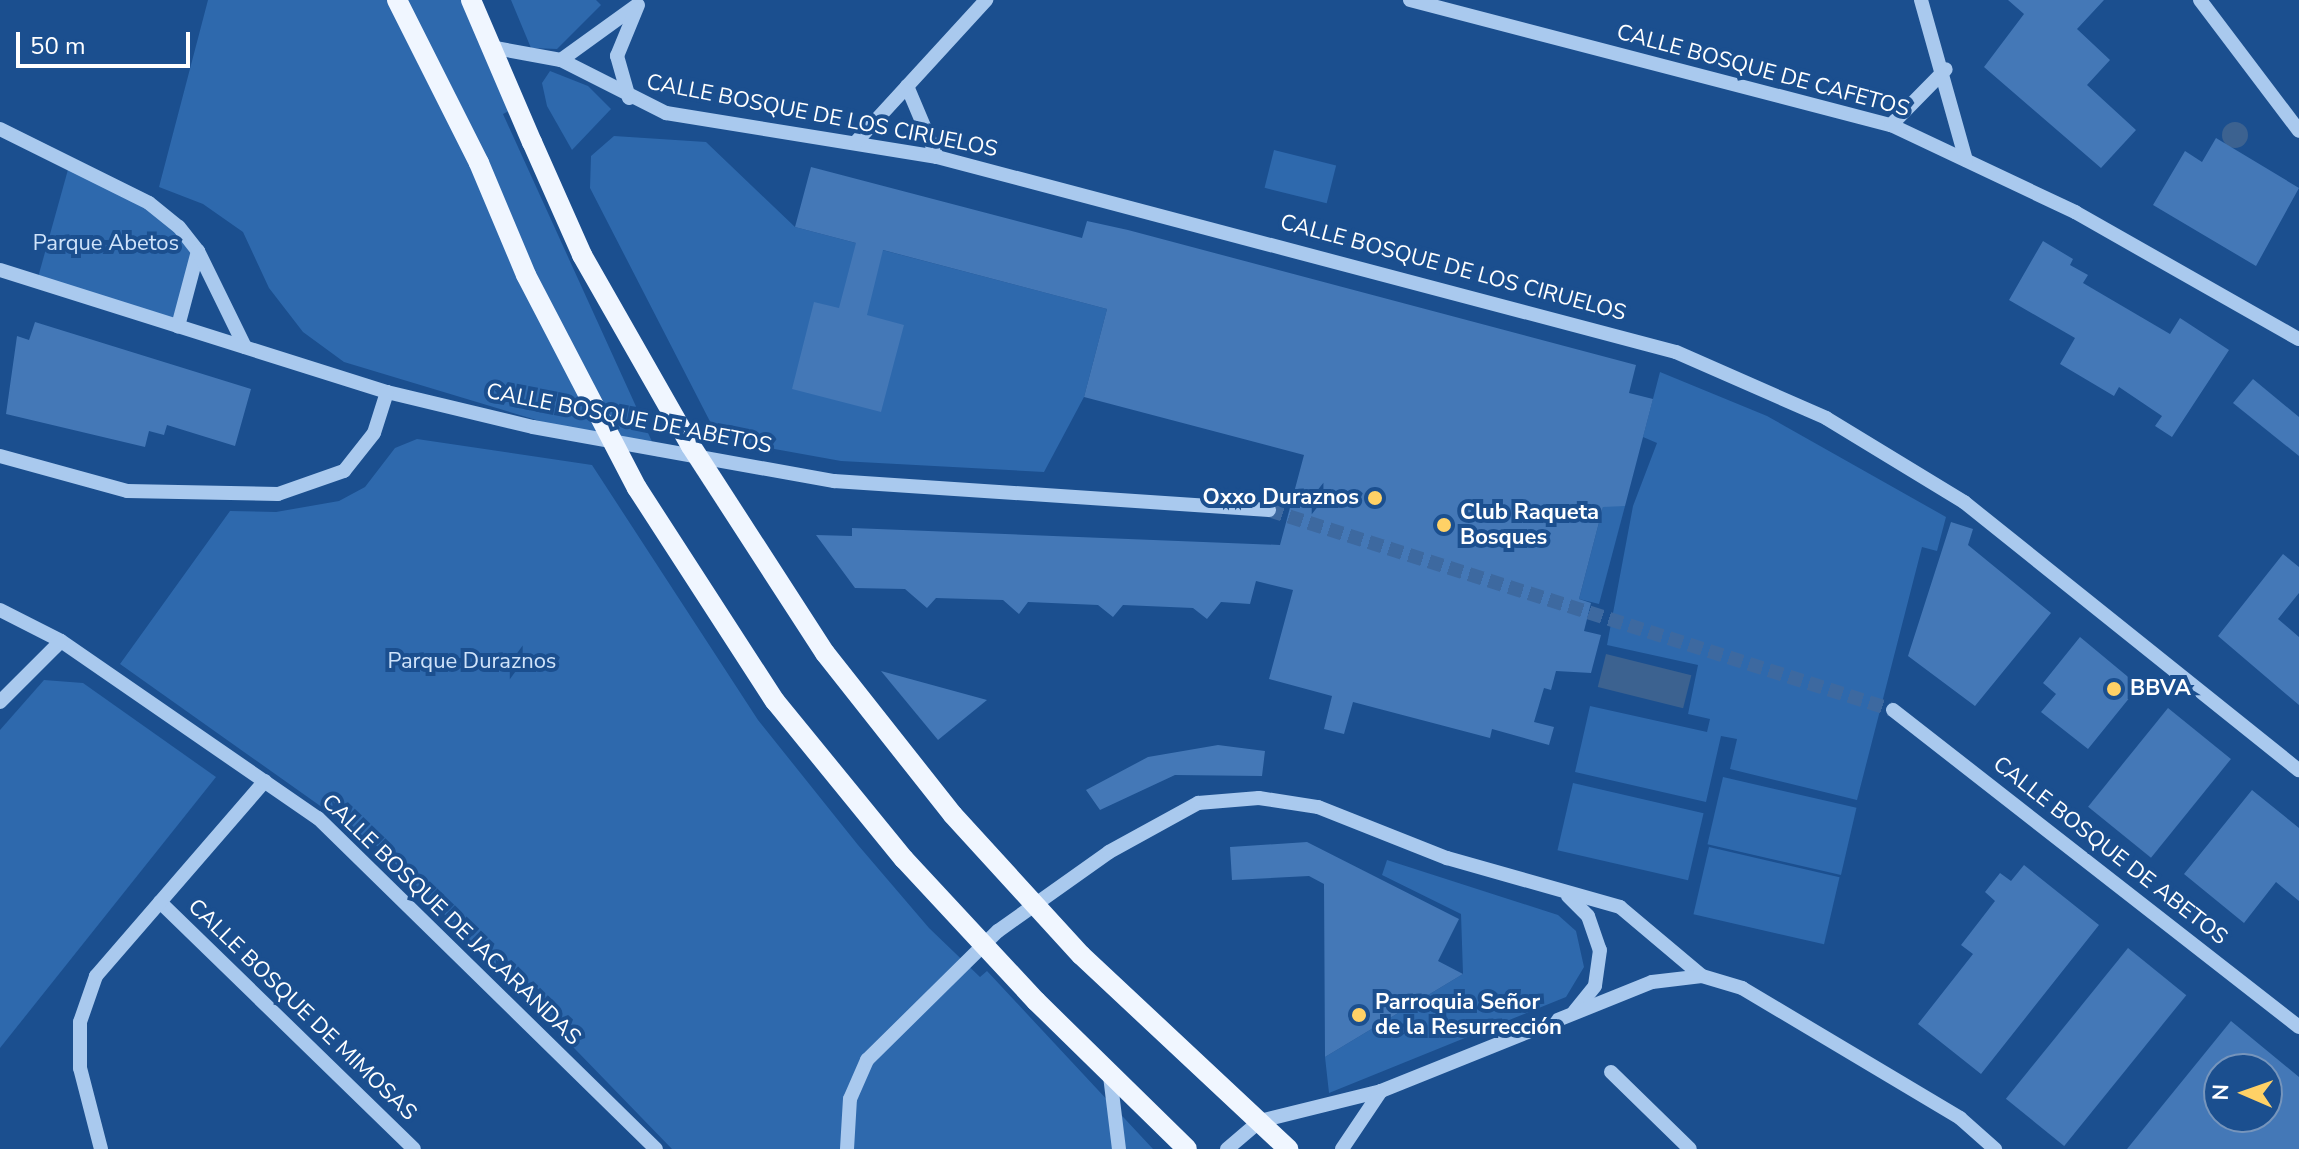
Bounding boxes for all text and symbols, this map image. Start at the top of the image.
scale bar [20,16,194,66]
street label: CALLE BOSQUE DE CAFETOS [1614,19,1912,123]
text: 50 m [30,30,86,62]
street label: CALLE BOSQUE DE LOS CIRUELOS [644,69,1000,163]
street label: CALLE BOSQUE DE LOS CIRUELOS [1277,209,1629,327]
park label: Parque Abetos [33,231,179,257]
street label: CALLE BOSQUE DE ABETOS [484,378,774,460]
place label: Oxxo Duraznos [1203,485,1359,511]
marker: Oxxo Duraznos [1366,489,1384,507]
place label: Club Raqueta Bosques [1460,499,1599,550]
marker: Club Raqueta Bosques [1435,516,1453,534]
park label: Parque Duraznos [388,649,556,675]
place label: BBVA [2130,676,2191,702]
marker: BBVA [2105,680,2123,698]
street label: CALLE BOSQUE DE ABETOS [1987,751,2233,951]
street label: CALLE BOSQUE DE JACARANDAS [316,789,586,1051]
street label: CALLE BOSQUE DE MIMOSAS [182,894,422,1126]
place label: Parroquia Señor de la Resurrección [1375,989,1562,1040]
marker: Parroquia Señor de la Resurrección [1350,1006,1368,1024]
north arrow [2203,1053,2283,1133]
text: N [2206,1083,2236,1101]

